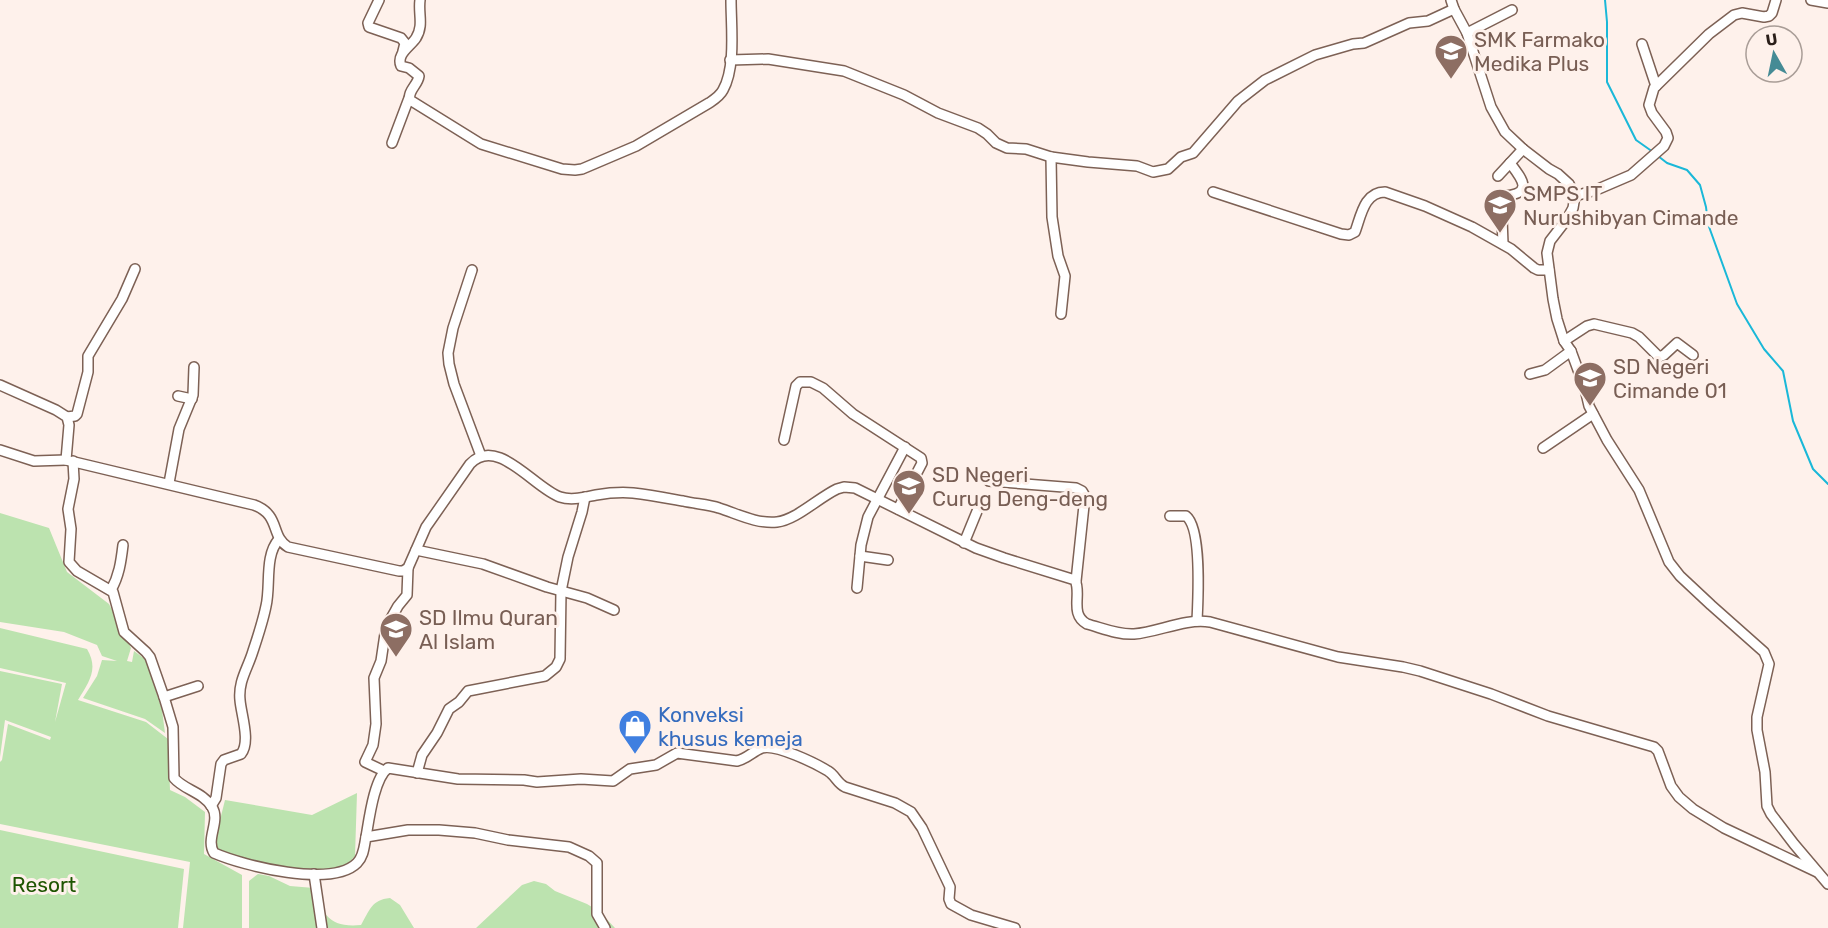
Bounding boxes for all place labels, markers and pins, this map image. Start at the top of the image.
place label: SMK Farmako Medika Plus [1474,27,1605,76]
school or university icon: SMK Farmako Medika Plus [1433,33,1469,80]
place label: SMPS IT Nurushibyan Cimande [1523,181,1738,230]
school or university icon: SMPS IT Nurushibyan Cimande [1482,187,1518,234]
place label: SD Negeri Cimande 01 [1613,354,1727,403]
school or university icon: SD Negeri Cimande 01 [1572,360,1608,407]
place label: SD Negeri Curug Deng-deng [932,462,1108,511]
school or university icon: SD Negeri Curug Deng-deng [891,468,927,515]
place label: SD Ilmu Quran Al Islam [419,605,558,654]
school or university icon: SD Ilmu Quran Al Islam [378,611,414,658]
place label: Konveksi khusus kemeja [658,702,803,751]
shop icon: Konveksi khusus kemeja [617,708,653,755]

